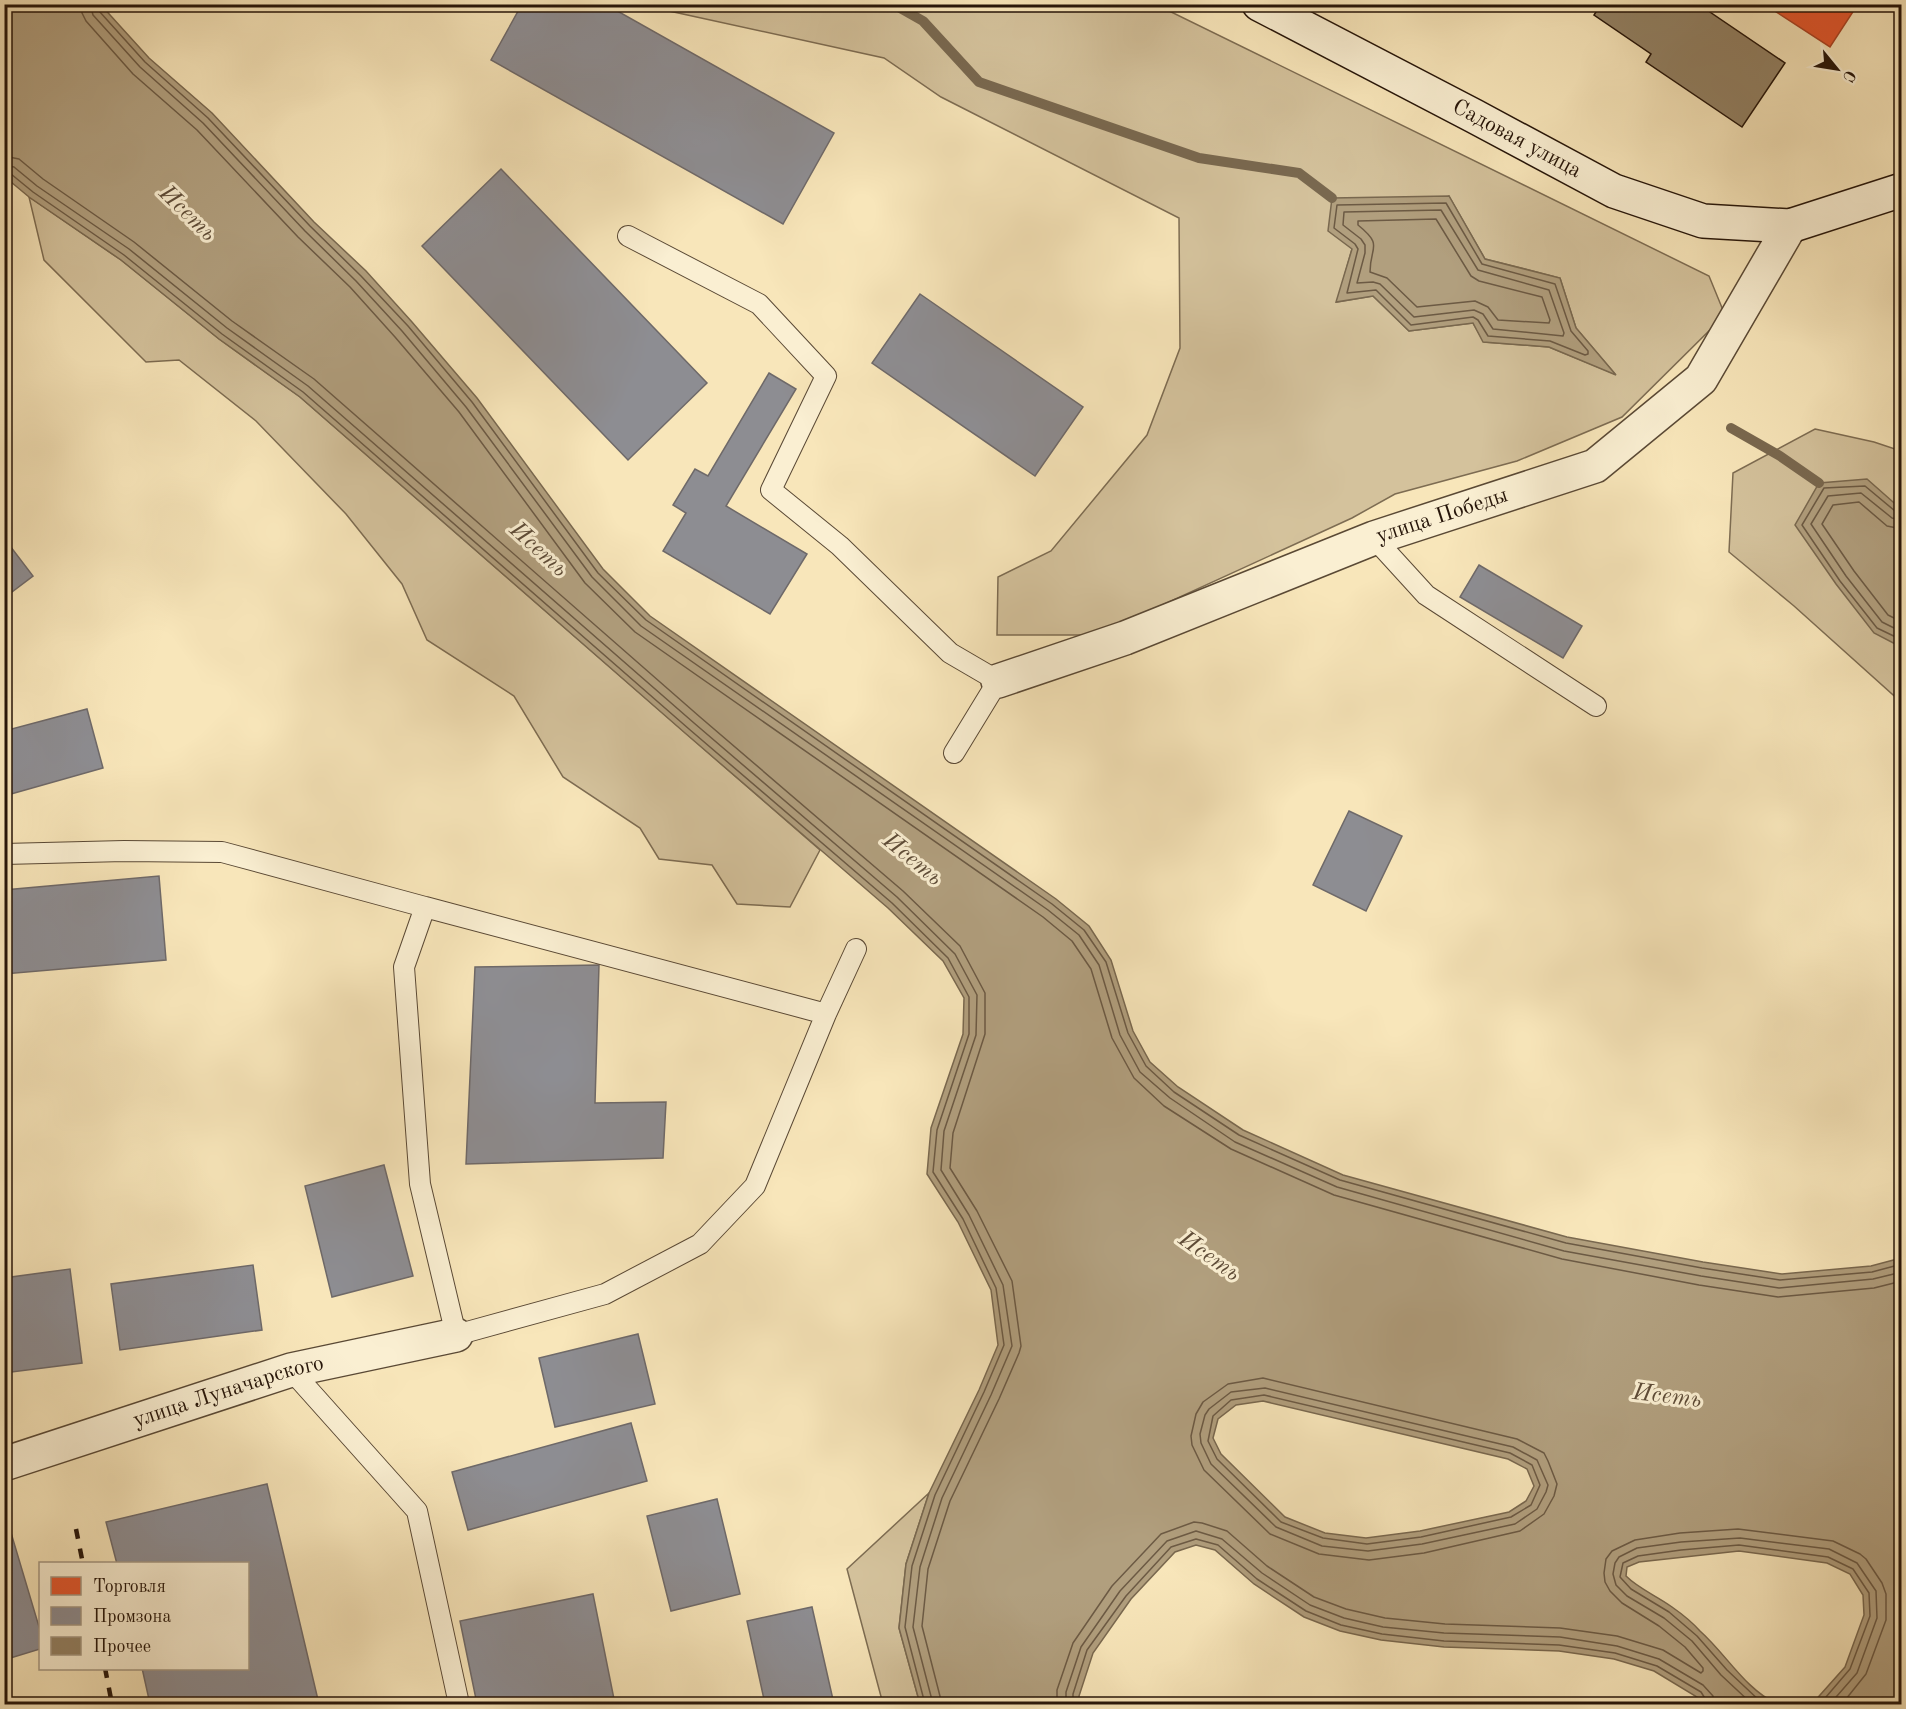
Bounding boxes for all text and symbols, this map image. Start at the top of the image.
north arrow [1807,39,1867,99]
text: С [1839,67,1858,84]
street label: Садовая улица [1449,96,1585,182]
water label: Исеть [153,181,220,247]
street label: улица Победы [1373,484,1511,548]
water label: Исеть [503,517,572,582]
water label: Исеть [877,828,947,891]
water label: Исеть [1173,1227,1244,1287]
street label: улица Луначарского [131,1352,326,1432]
water label: Исеть [1630,1381,1703,1413]
legend [39,1562,249,1670]
text: Торговля [93,1578,166,1596]
text: Промзона [93,1608,171,1626]
text: Прочее [93,1638,151,1656]

